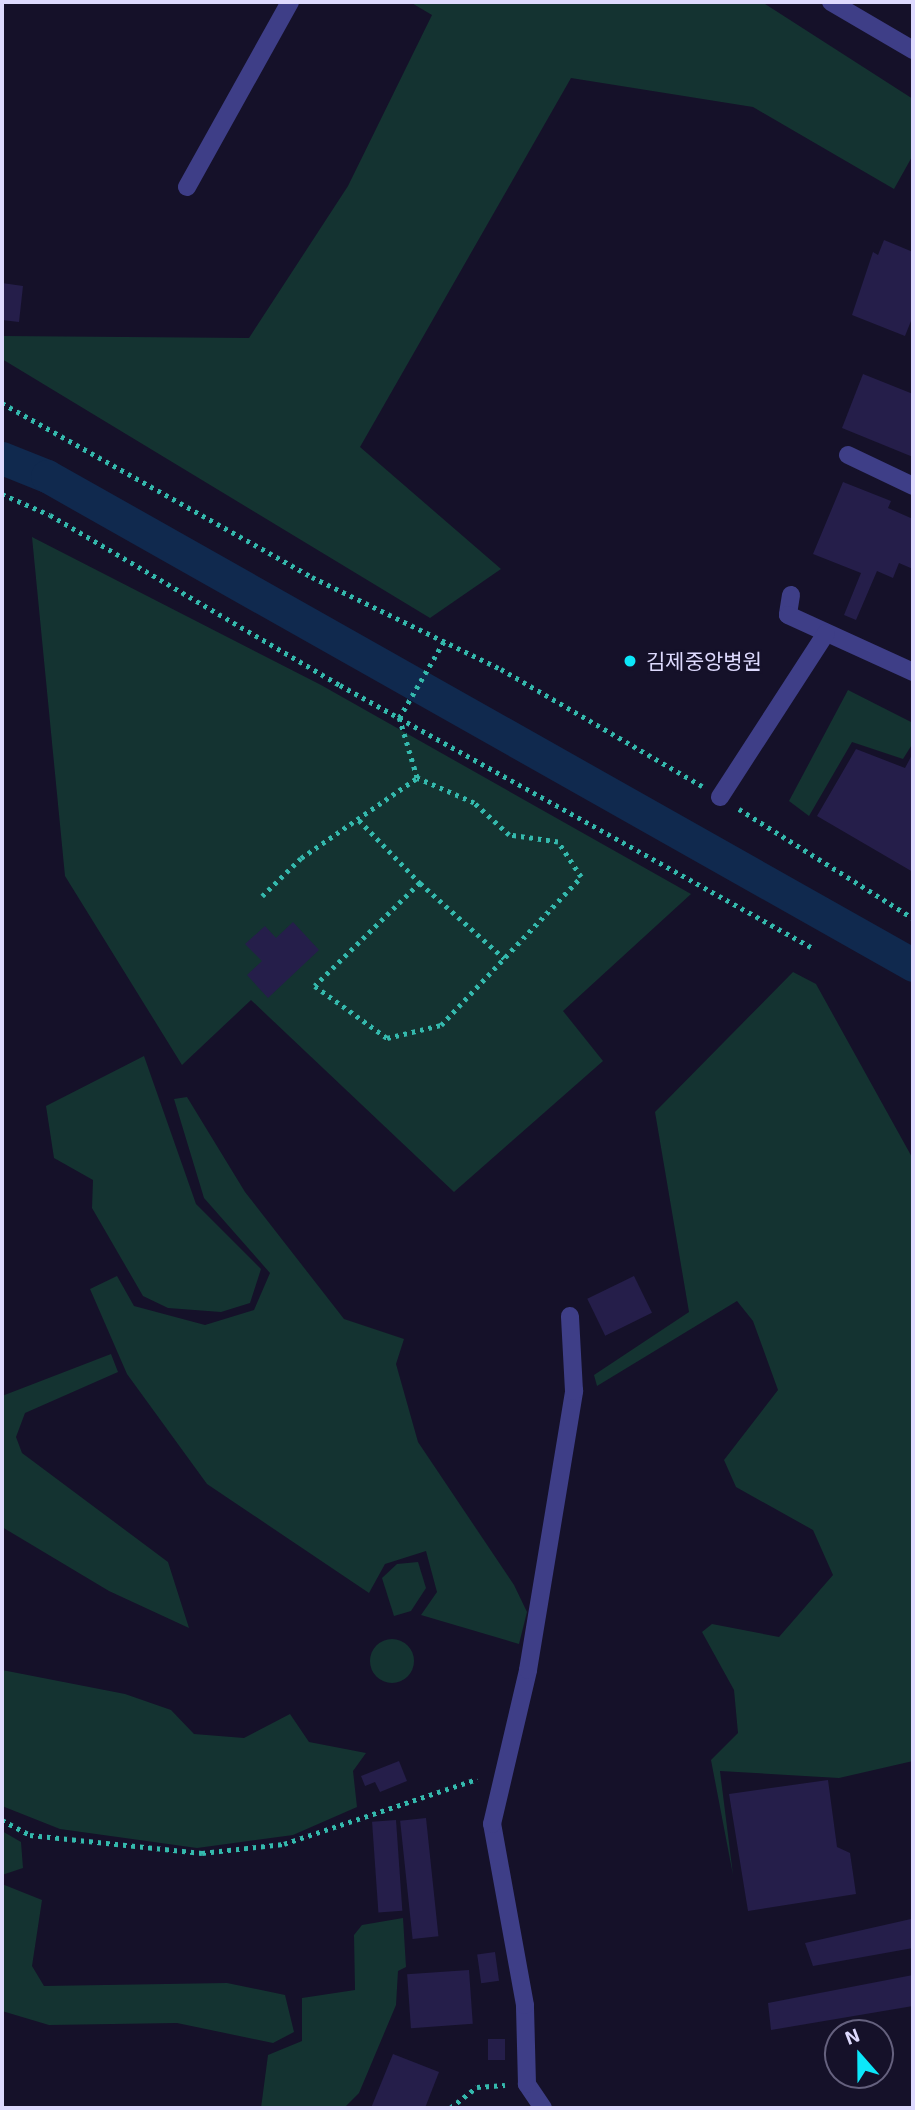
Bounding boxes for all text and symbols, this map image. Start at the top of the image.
place label: 김제중앙병원 [646,648,762,674]
marker: 김제중앙병원 [620,651,640,671]
north arrow [824,2019,894,2089]
text: N [841,2023,863,2049]

